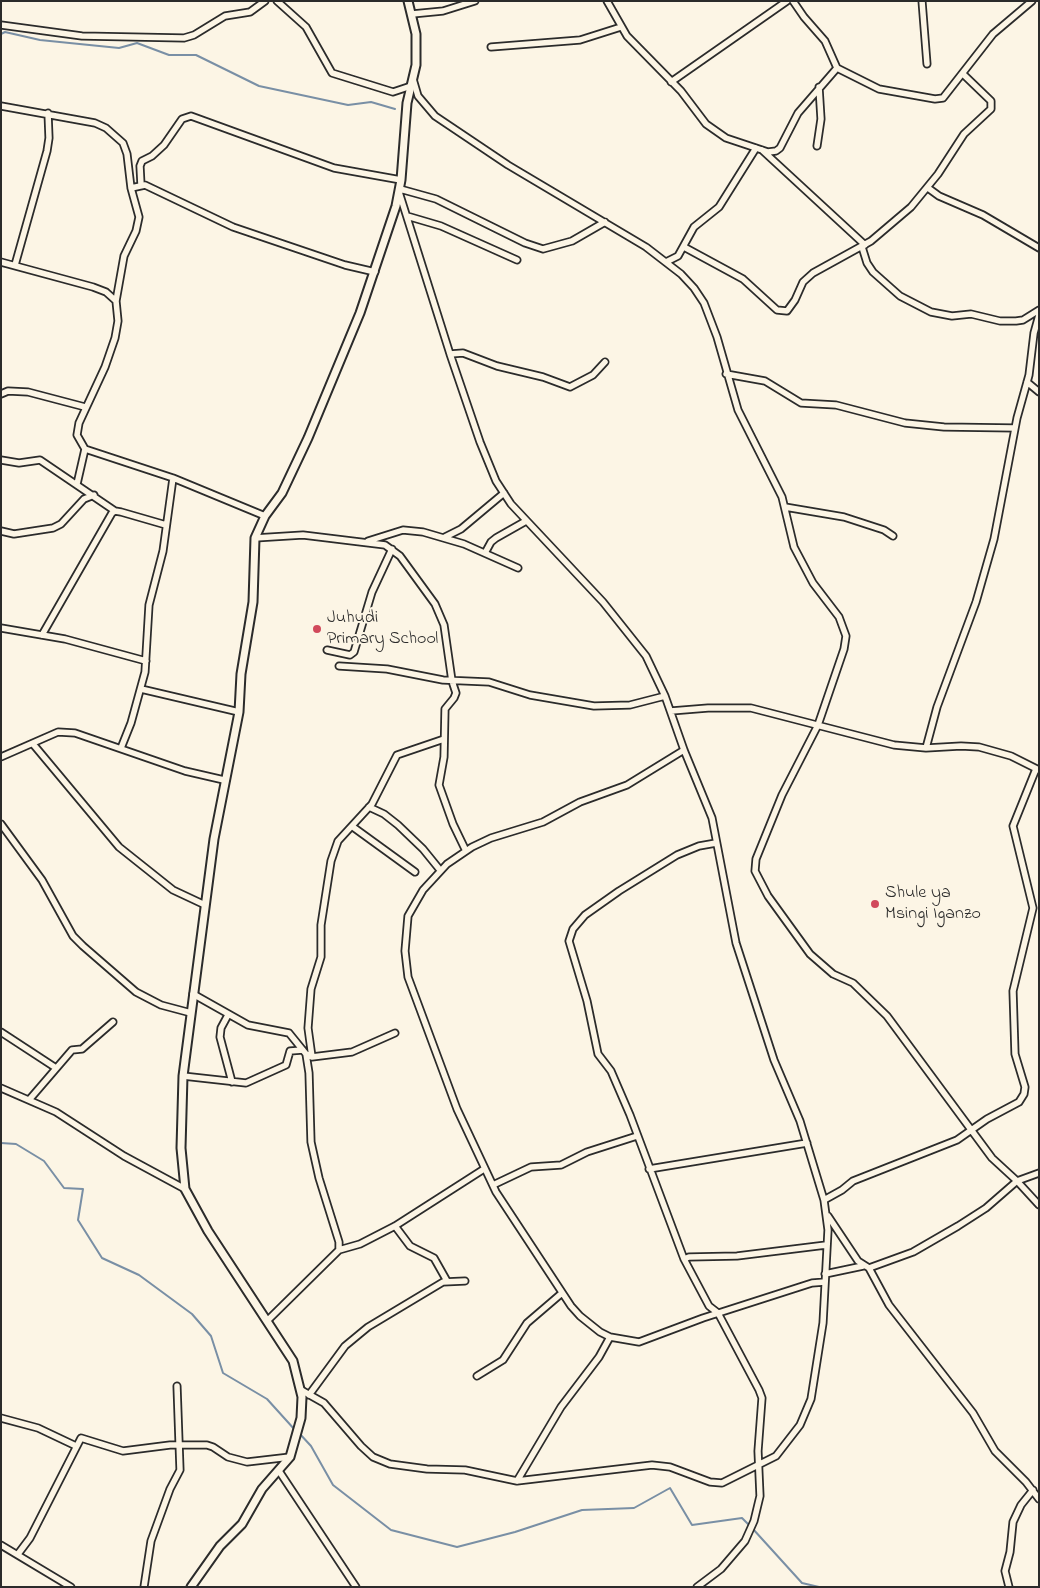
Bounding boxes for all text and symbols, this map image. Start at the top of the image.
place label: Juhudi Primary School [327,608,438,650]
marker: Juhudi Primary School [311,623,323,635]
place label: Shule ya Msingi Iganzo [885,883,981,926]
marker: Shule ya Msingi Iganzo [869,898,881,910]

